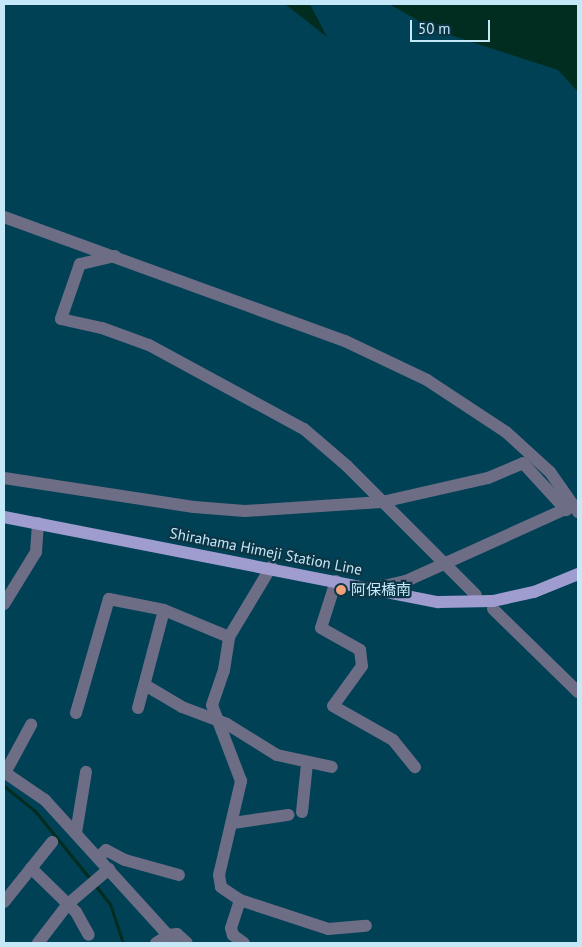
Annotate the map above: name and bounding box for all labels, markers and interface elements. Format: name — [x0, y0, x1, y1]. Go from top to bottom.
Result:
scale bar — [412, 10, 492, 42]
text: 50 m — [418, 19, 451, 38]
street label: Shirahama Himeji Station Line — [168, 524, 364, 578]
place label: 阿保橋南 — [351, 581, 411, 599]
marker: 阿保橋南 — [335, 584, 347, 596]

